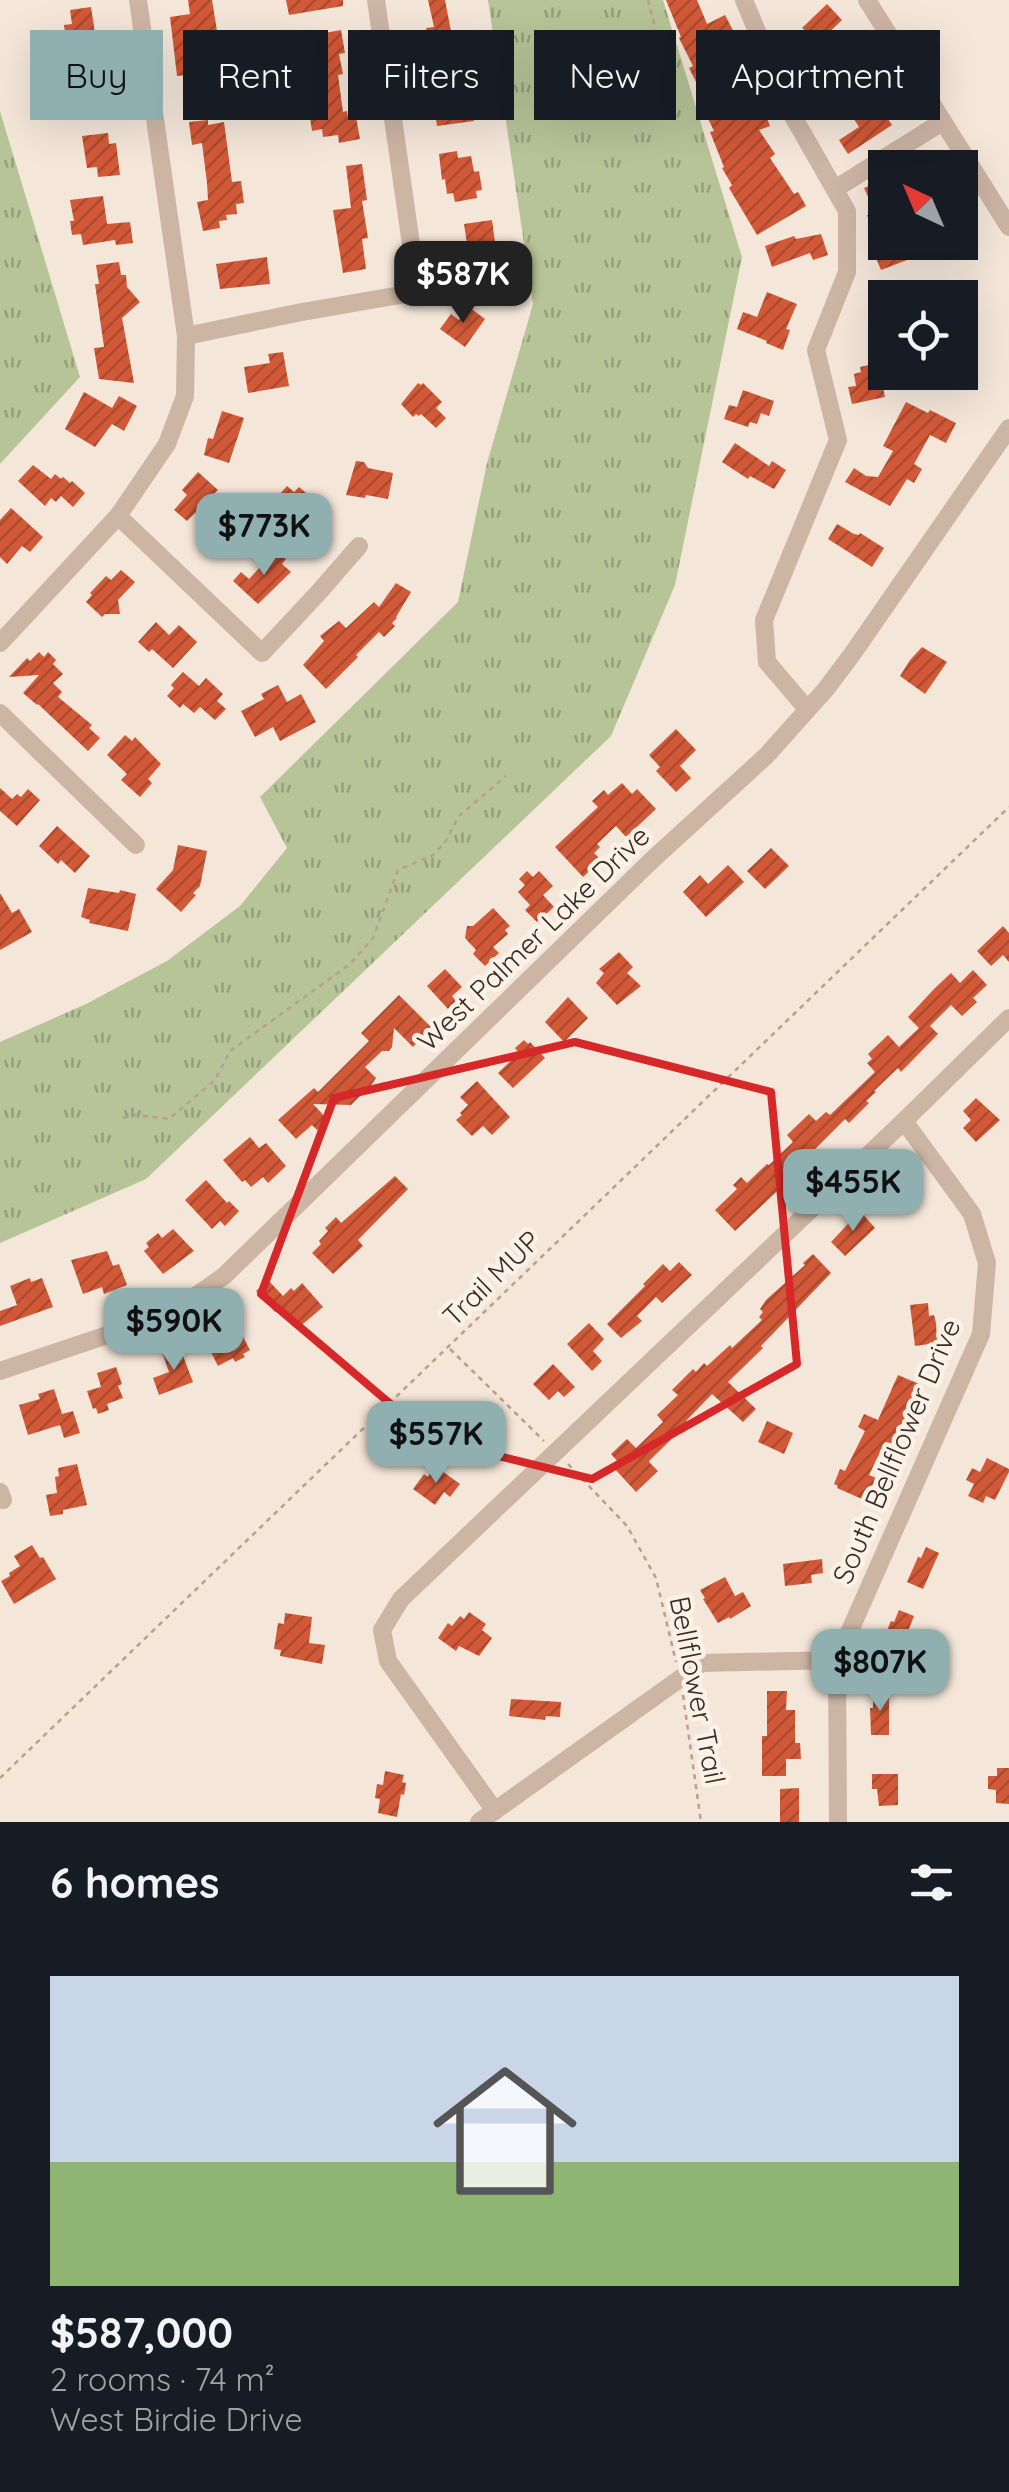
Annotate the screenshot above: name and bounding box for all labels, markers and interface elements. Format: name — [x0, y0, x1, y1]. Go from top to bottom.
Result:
chip: Buy — [30, 30, 163, 120]
chip: Rent — [183, 30, 328, 120]
chip: Filters — [348, 30, 514, 120]
chip: New — [534, 30, 676, 120]
chip: Apartment — [696, 30, 940, 120]
north arrow — [868, 150, 978, 260]
map controls — [868, 150, 978, 390]
pin: $587K — [393, 241, 533, 326]
text: $587K — [416, 253, 510, 293]
button: locate — [868, 280, 978, 390]
pin: $773K — [194, 493, 334, 578]
text: $773K — [218, 505, 310, 545]
street label: West Palmer Lake Drive — [410, 818, 656, 1058]
pin: $455K — [783, 1149, 923, 1234]
text: $455K — [805, 1161, 901, 1201]
street label: Trail MUP — [435, 1223, 547, 1333]
pin: $590K — [104, 1288, 244, 1373]
text: $590K — [126, 1300, 222, 1340]
street label: South Bellflower Drive — [824, 1313, 968, 1589]
pin: $557K — [366, 1401, 506, 1486]
text: $557K — [389, 1413, 483, 1453]
street label: Bellflower Trail — [663, 1593, 733, 1787]
pin: $807K — [810, 1629, 950, 1714]
text: $807K — [833, 1641, 927, 1681]
icon: filters — [904, 1855, 959, 1910]
text: 6 homes — [50, 1856, 220, 1909]
icon: home — [415, 2041, 595, 2221]
text: $587,000 — [50, 2306, 233, 2359]
text: 2 rooms · 74 m² — [50, 2359, 275, 2399]
text: West Birdie Drive — [50, 2399, 302, 2439]

